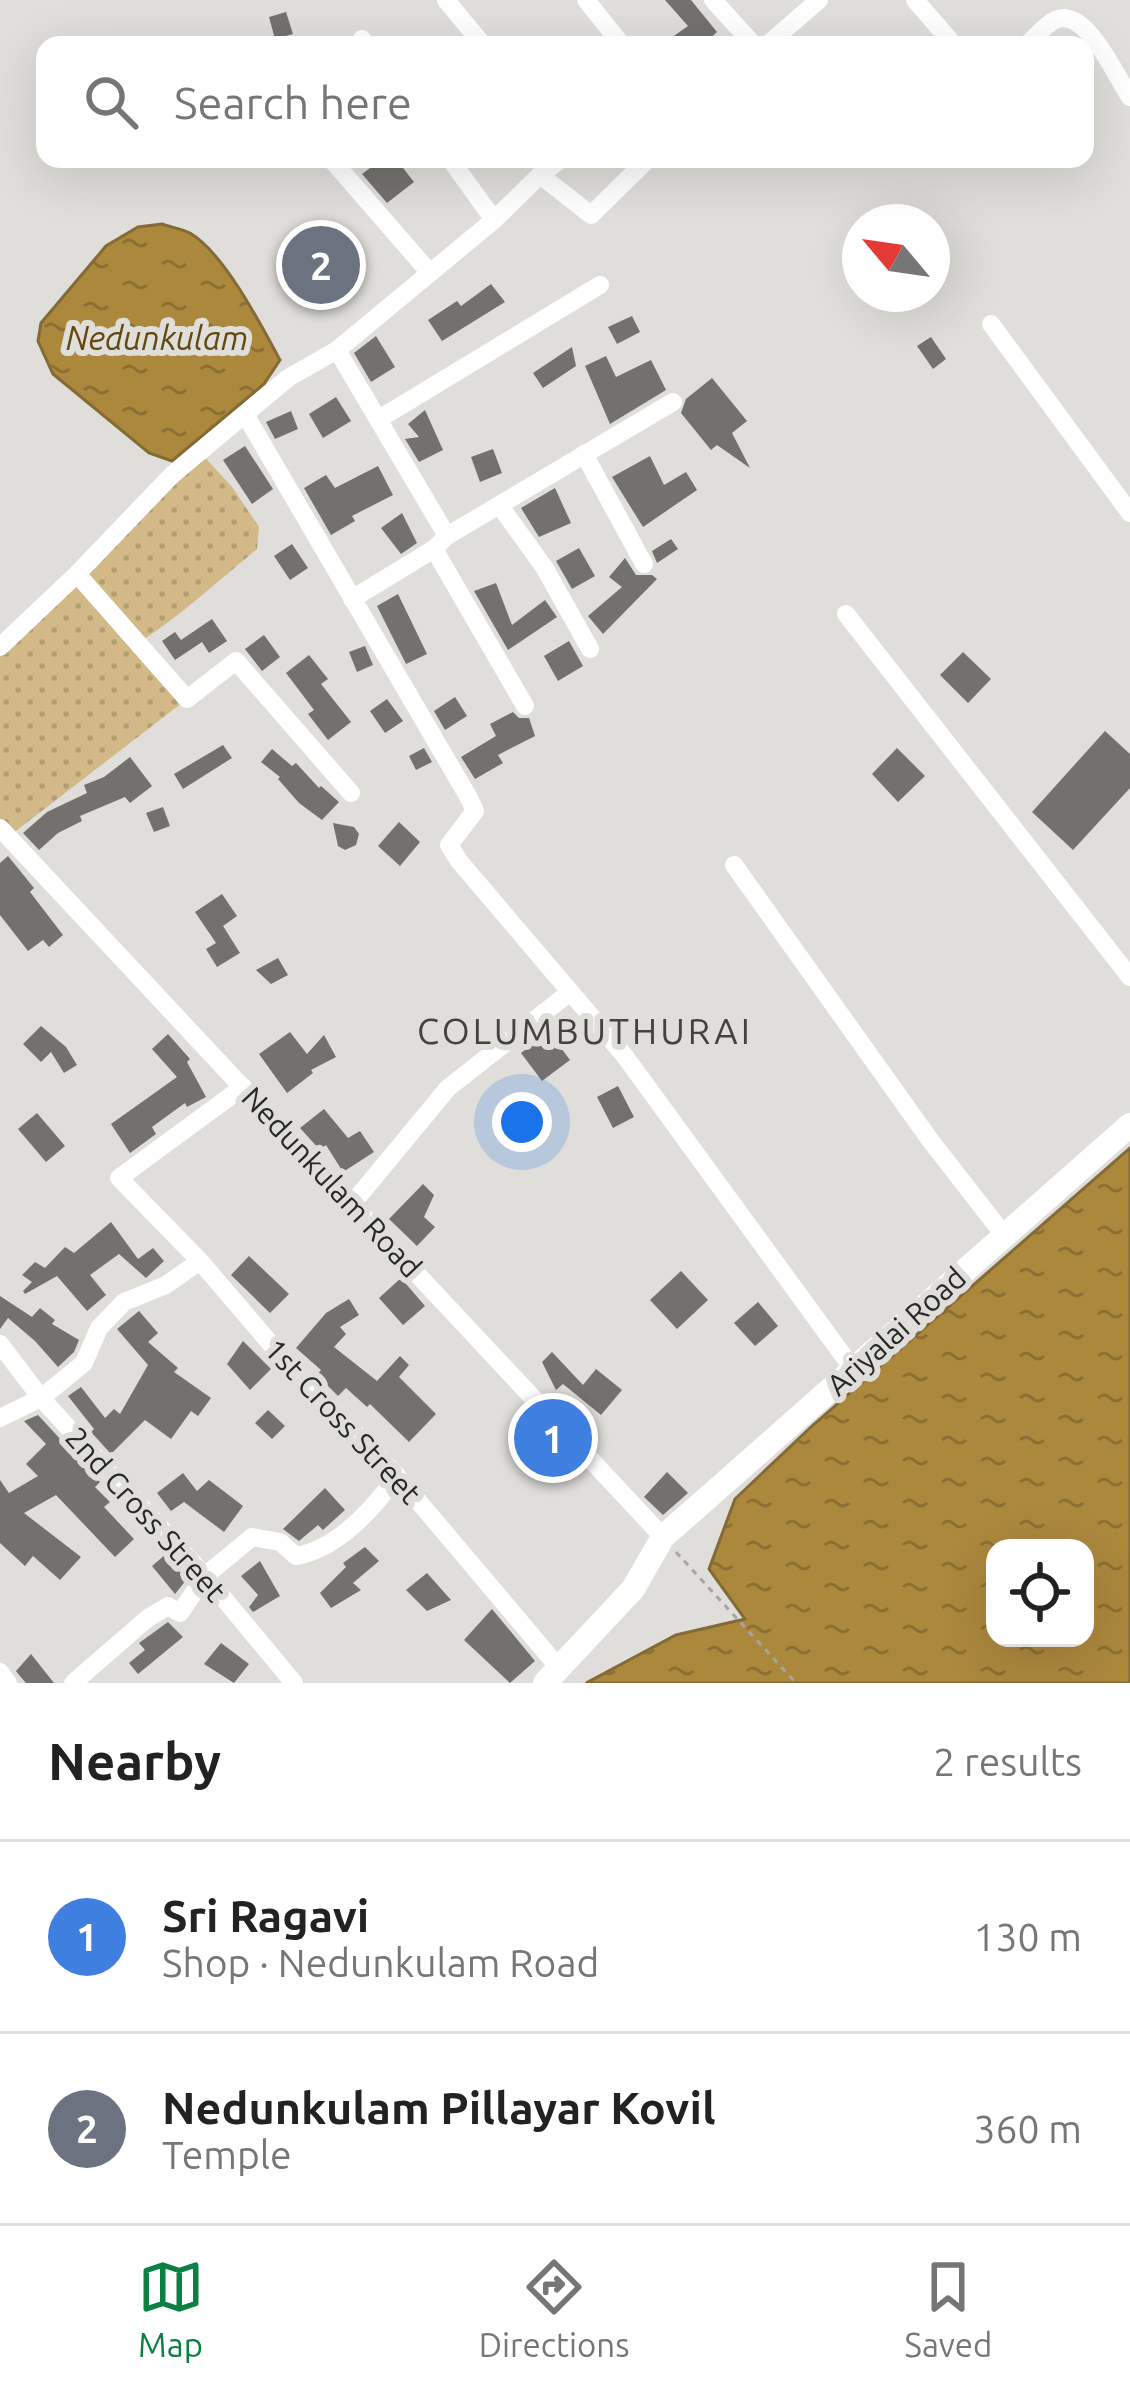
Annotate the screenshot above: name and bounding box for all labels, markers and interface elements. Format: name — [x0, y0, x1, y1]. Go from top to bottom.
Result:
search box — [36, 36, 1094, 168]
icon: search — [78, 69, 144, 135]
text: Search here — [174, 77, 412, 128]
north arrow — [842, 204, 950, 312]
pin: 2 — [282, 220, 360, 310]
water label: Nedunkulam — [66, 319, 248, 356]
district label: COLUMBUTHURAI — [417, 1010, 753, 1051]
street label: Nedunkulam Road — [235, 1080, 429, 1284]
your location — [492, 1092, 552, 1152]
street label: Ariyalai Road — [820, 1260, 972, 1402]
street label: 1st Cross Street — [258, 1332, 428, 1510]
pin: 1 — [514, 1393, 592, 1483]
street label: 2nd Cross Street — [59, 1420, 233, 1608]
map controls — [986, 1539, 1094, 1647]
button: locate — [986, 1539, 1094, 1647]
text: Nearby — [48, 1732, 221, 1790]
text: 2 results — [933, 1740, 1082, 1783]
text: Sri Ragavi — [162, 1890, 369, 1941]
text: 1 — [76, 1915, 98, 1958]
text: 130 m — [973, 1915, 1082, 1958]
text: Shop · Nedunkulam Road — [162, 1941, 599, 1984]
text: Nedunkulam Pillayar Kovil — [162, 2082, 716, 2133]
text: 2 — [76, 2107, 98, 2150]
text: 360 m — [973, 2107, 1082, 2150]
text: Temple — [162, 2133, 292, 2176]
tab: Map — [138, 2254, 204, 2363]
tab: Directions — [479, 2254, 629, 2363]
tab: Saved — [905, 2254, 992, 2363]

